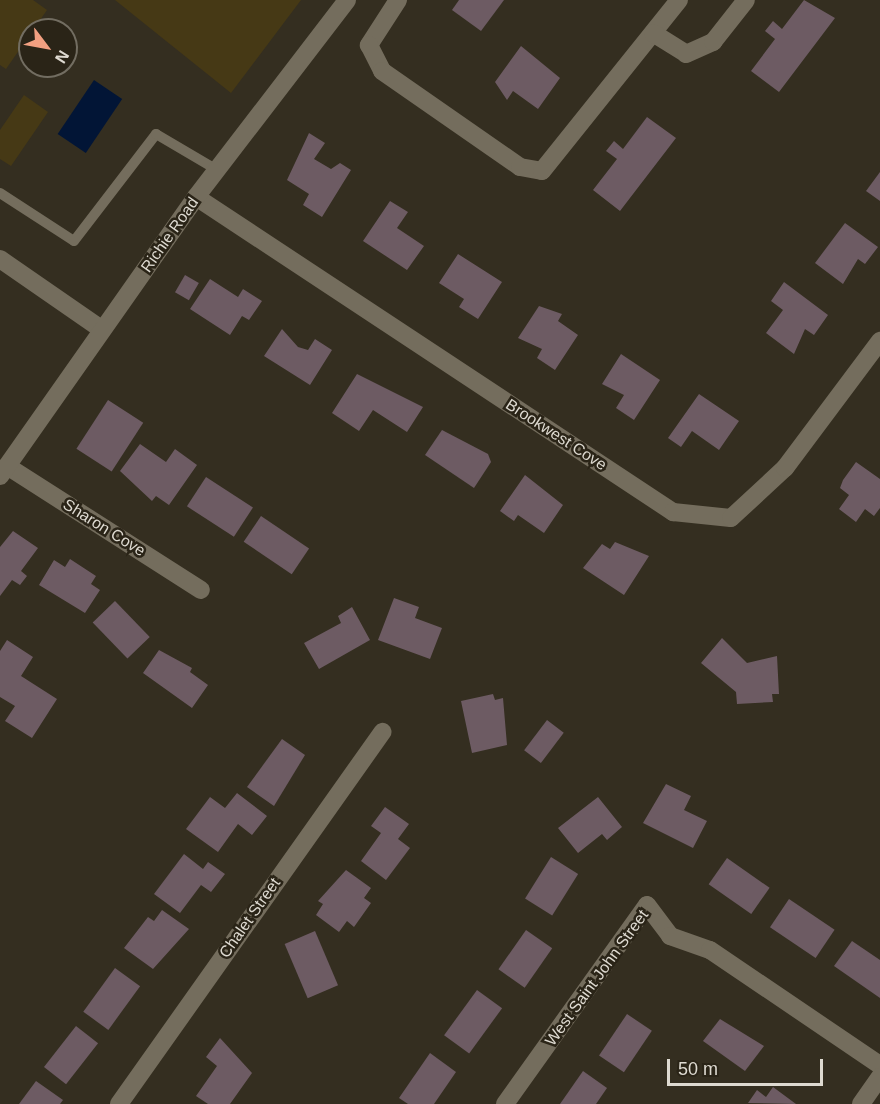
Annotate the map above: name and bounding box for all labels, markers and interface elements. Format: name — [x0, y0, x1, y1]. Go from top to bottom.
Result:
north arrow — [18, 18, 78, 78]
text: N — [52, 47, 72, 66]
street label: Richie Road — [137, 194, 203, 276]
street label: Brookwest Cove — [502, 395, 610, 475]
street label: Sharon Cove — [59, 495, 149, 561]
street label: Chalet Street — [215, 874, 285, 962]
street label: West Saint John Street — [541, 906, 653, 1050]
scale bar — [670, 1047, 826, 1085]
text: 50 m — [678, 1059, 718, 1079]

